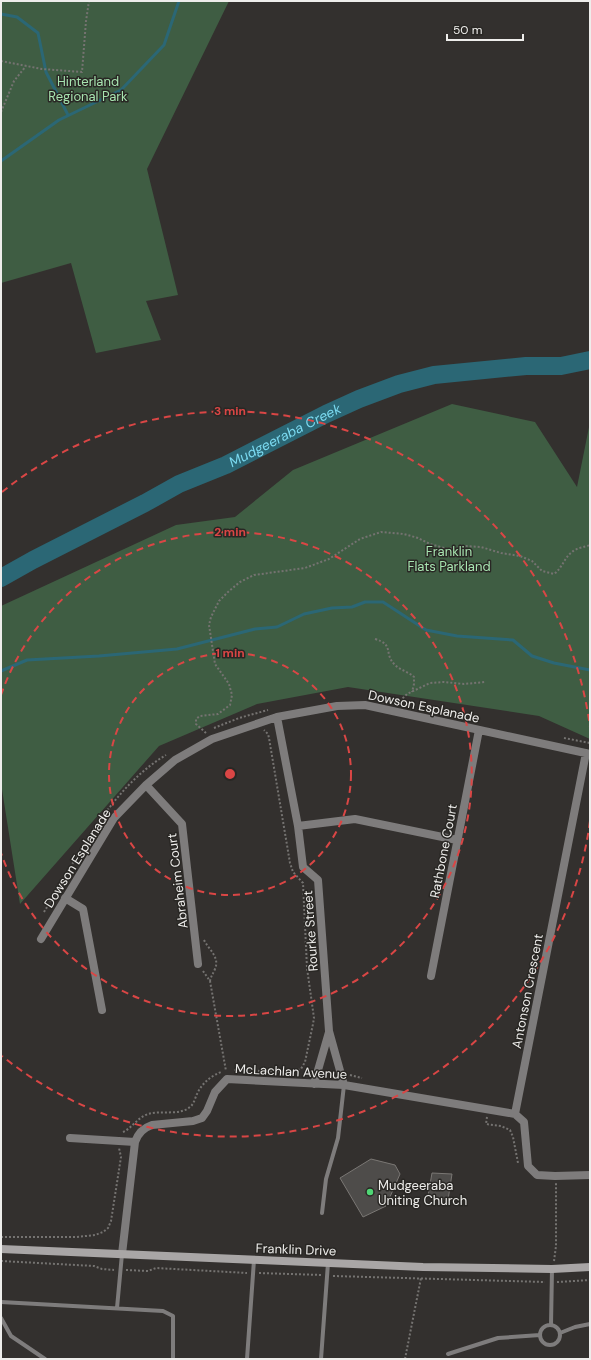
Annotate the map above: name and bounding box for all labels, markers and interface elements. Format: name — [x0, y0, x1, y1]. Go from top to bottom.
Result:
scale bar — [447, 16, 523, 42]
text: 50 m — [453, 22, 482, 38]
park label: Hinterland Regional Park — [48, 73, 128, 105]
water label: Mudgeeraba Creek — [226, 399, 345, 471]
text: 3 min — [214, 403, 246, 419]
text: 2 min — [214, 524, 246, 540]
park label: Franklin Flats Parkland — [407, 543, 491, 575]
text: 1 min — [215, 645, 245, 661]
street label: Dowson Esplanade — [367, 686, 481, 727]
centre of rings — [223, 767, 237, 781]
street label: Rathbone Court — [426, 803, 461, 900]
street label: Dowson Esplanade — [40, 806, 115, 911]
street label: Abraheim Court — [163, 832, 192, 930]
street label: Rourke Street — [299, 890, 322, 972]
street label: Antonson Crescent — [508, 932, 547, 1050]
street label: McLachlan Avenue — [234, 1060, 347, 1083]
place label: Mudgeeraba Uniting Church — [378, 1177, 467, 1209]
marker: Mudgeeraba Uniting Church — [365, 1187, 375, 1197]
street label: Franklin Drive — [255, 1240, 337, 1259]

